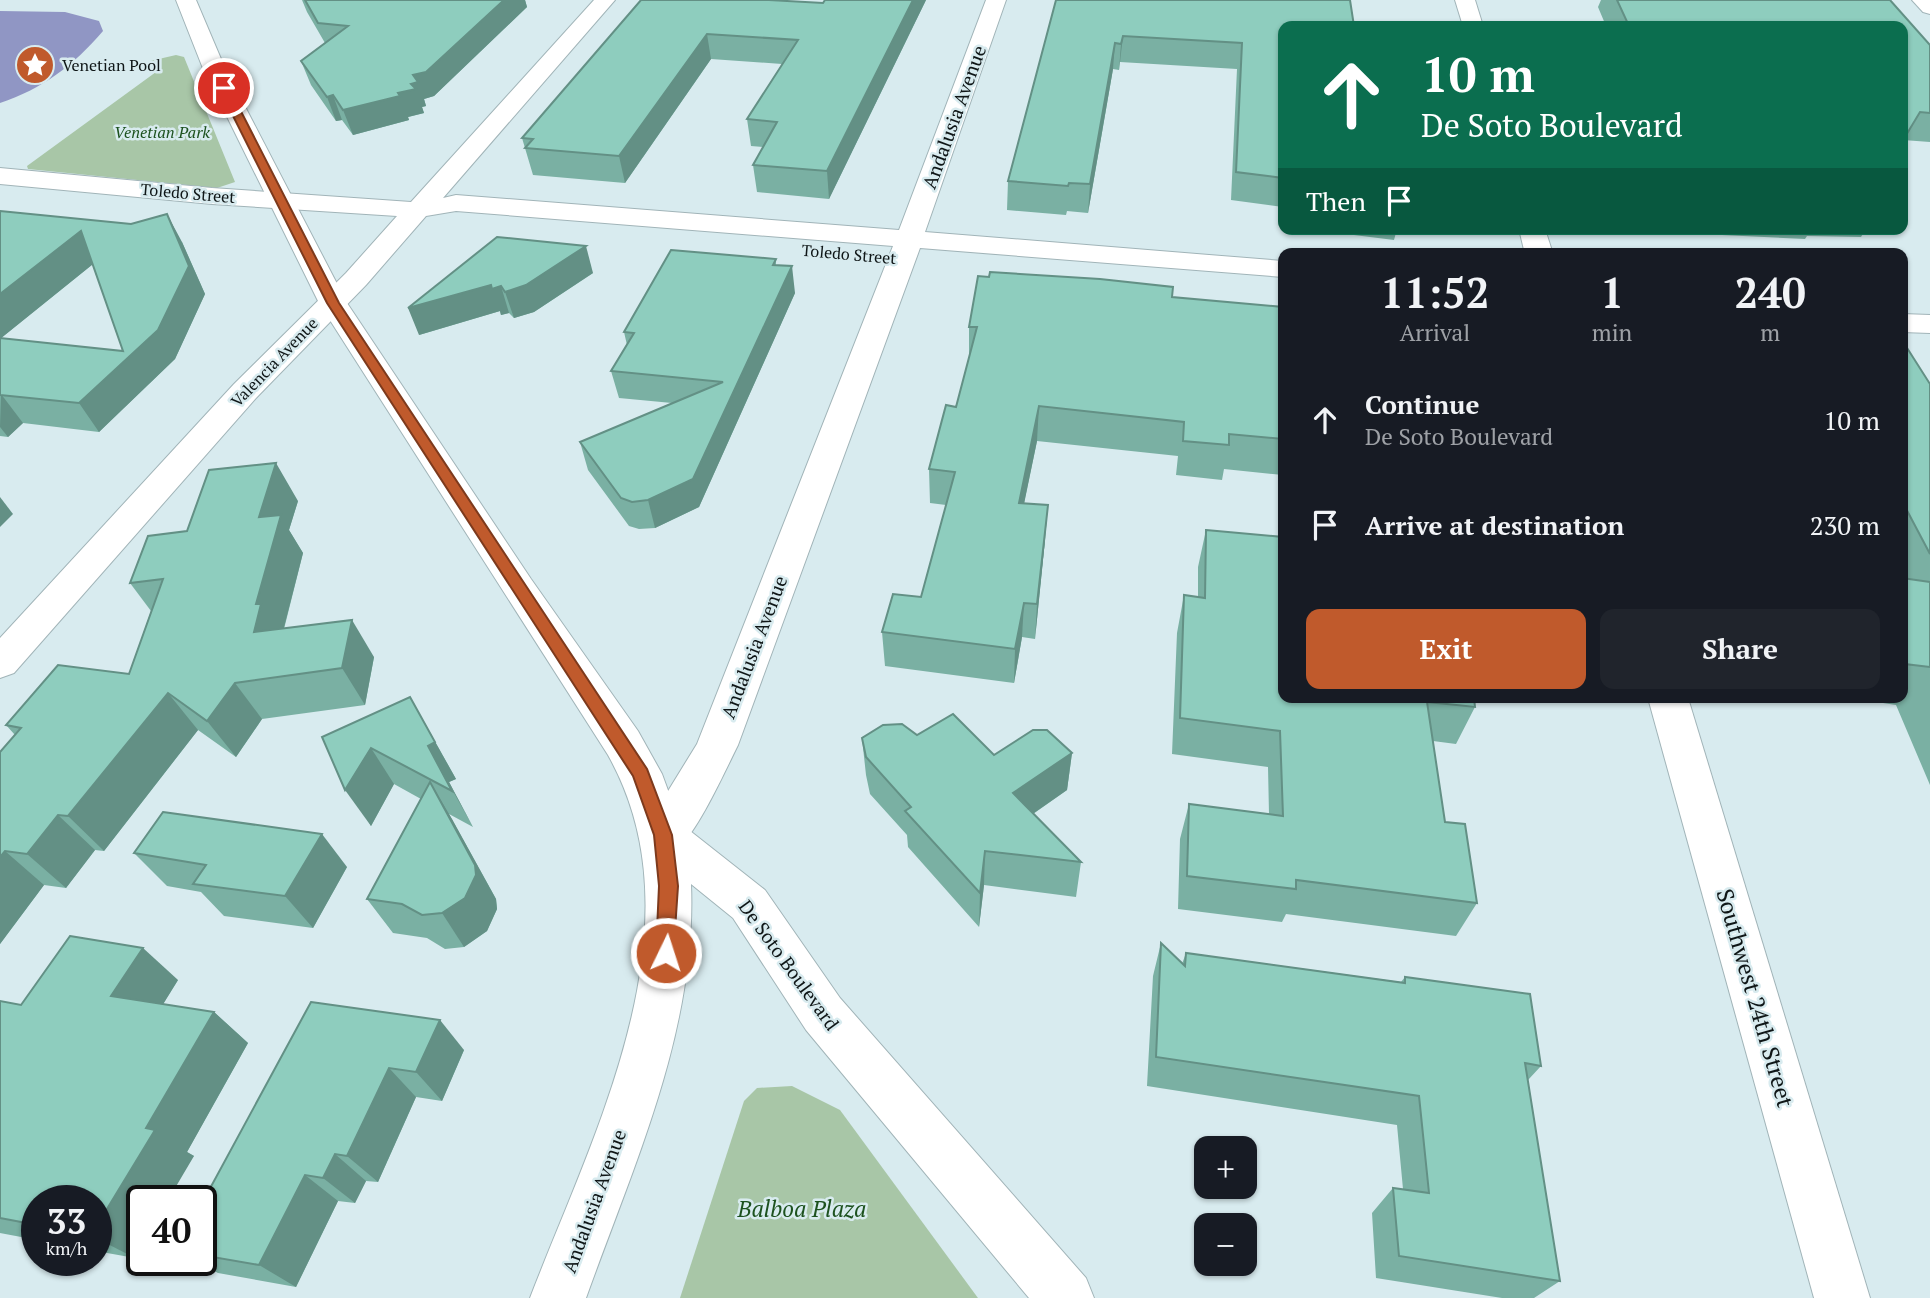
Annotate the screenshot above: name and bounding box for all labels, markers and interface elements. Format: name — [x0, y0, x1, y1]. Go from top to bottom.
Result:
text: 10 m — [1421, 41, 1535, 106]
street label: Andalusia Avenue — [916, 42, 991, 192]
place icon: Venetian Pool — [14, 44, 56, 86]
icon: ahead — [1306, 49, 1397, 140]
place label: Venetian Pool — [62, 54, 161, 76]
pin — [194, 58, 254, 118]
icon: arrive — [205, 69, 243, 107]
text: De Soto Boulevard — [1421, 104, 1683, 146]
park label: Venetian Park — [114, 121, 210, 143]
street label: Toledo Street — [140, 178, 236, 208]
icon: arrive — [1380, 182, 1418, 220]
text: Then — [1306, 184, 1366, 218]
street label: Toledo Street — [801, 239, 897, 269]
text: 11:52 — [1380, 264, 1490, 320]
text: 1 — [1600, 264, 1624, 320]
text: 240 — [1735, 264, 1806, 320]
street label: Valencia Avenue — [226, 312, 322, 412]
text: Arrival — [1400, 317, 1470, 348]
text: min — [1592, 317, 1632, 348]
text: m — [1760, 317, 1780, 348]
text: Continue — [1365, 387, 1479, 421]
icon: ahead — [1306, 401, 1344, 439]
text: 10 m — [1824, 403, 1880, 437]
text: De Soto Boulevard — [1365, 421, 1553, 452]
icon: arrive — [1306, 506, 1344, 544]
text: Arrive at destination — [1365, 508, 1624, 542]
text: 230 m — [1810, 508, 1880, 542]
street label: Andalusia Avenue — [715, 572, 792, 722]
button: Exit — [1306, 609, 1586, 689]
button: Share — [1600, 609, 1880, 689]
street label: Southwest 24th Street — [1709, 885, 1802, 1111]
street label: De Soto Boulevard — [734, 895, 845, 1035]
position arrow — [629, 916, 703, 990]
street label: Andalusia Avenue — [556, 1126, 631, 1276]
map controls — [1194, 1136, 1257, 1276]
button: + — [1194, 1136, 1257, 1199]
speed limit sign: 40 — [126, 1185, 217, 1276]
park label: Balboa Plaza — [737, 1193, 866, 1224]
text: 33 — [47, 1198, 86, 1244]
button: − — [1194, 1213, 1257, 1276]
text: km/h — [46, 1236, 87, 1260]

